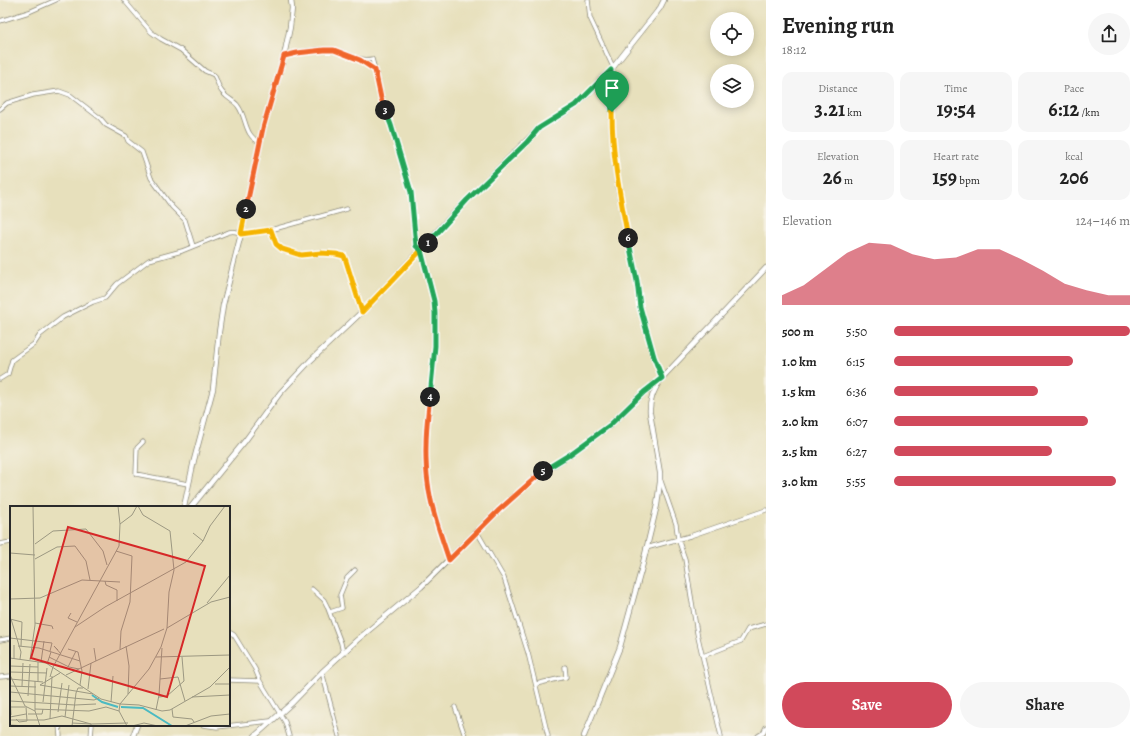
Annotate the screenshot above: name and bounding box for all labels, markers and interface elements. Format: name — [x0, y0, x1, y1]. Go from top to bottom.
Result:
text: Evening run — [782, 11, 894, 41]
map controls — [710, 12, 754, 108]
button: locate — [710, 12, 754, 56]
button: share — [1088, 13, 1130, 55]
text: 18:12 — [782, 41, 806, 58]
button: layers — [710, 64, 754, 108]
pin — [595, 71, 629, 112]
icon: arrive — [601, 77, 623, 99]
text: Distance — [818, 81, 858, 96]
text: Time — [945, 81, 967, 96]
text: Pace — [1064, 81, 1084, 96]
text: 3.21 — [814, 96, 845, 123]
text: 19:54 — [936, 96, 976, 123]
text: 6:12 — [1048, 96, 1079, 123]
pin: 3 — [375, 100, 395, 120]
text: 3 — [383, 102, 387, 117]
text: km — [845, 105, 862, 120]
text: /km — [1079, 105, 1100, 120]
text: Elevation — [817, 149, 859, 164]
text: Heart rate — [933, 149, 979, 164]
text: kcal — [1065, 149, 1083, 164]
text: 26 — [823, 164, 842, 191]
text: 159 — [932, 164, 957, 191]
text: 206 — [1059, 164, 1089, 191]
text: m — [842, 173, 853, 188]
text: bpm — [957, 173, 980, 188]
pin: 2 — [236, 199, 256, 219]
text: 2 — [243, 201, 249, 216]
text: Elevation — [782, 212, 832, 229]
text: 124–146 m — [1076, 212, 1130, 229]
pin: 6 — [618, 228, 638, 248]
text: 6 — [625, 230, 631, 245]
pin: 1 — [418, 233, 438, 253]
text: 1 — [426, 235, 430, 250]
text: 500 m — [782, 323, 814, 340]
text: 5:50 — [846, 323, 867, 340]
text: 1.0 km — [782, 353, 817, 370]
text: 6:15 — [846, 353, 865, 370]
text: 1.5 km — [782, 383, 816, 400]
text: 6:36 — [846, 383, 867, 400]
pin: 4 — [420, 387, 440, 407]
text: 4 — [427, 389, 433, 404]
text: 2.0 km — [782, 413, 818, 430]
text: 6:07 — [846, 413, 868, 430]
text: 2.5 km — [782, 443, 817, 460]
text: 6:27 — [846, 443, 867, 460]
pin: 5 — [533, 461, 553, 481]
text: 5 — [541, 463, 545, 478]
text: 3.0 km — [782, 473, 818, 490]
text: 5:55 — [846, 473, 866, 490]
inset map — [10, 506, 230, 726]
button: Save — [782, 682, 952, 728]
button: Share — [960, 682, 1130, 728]

